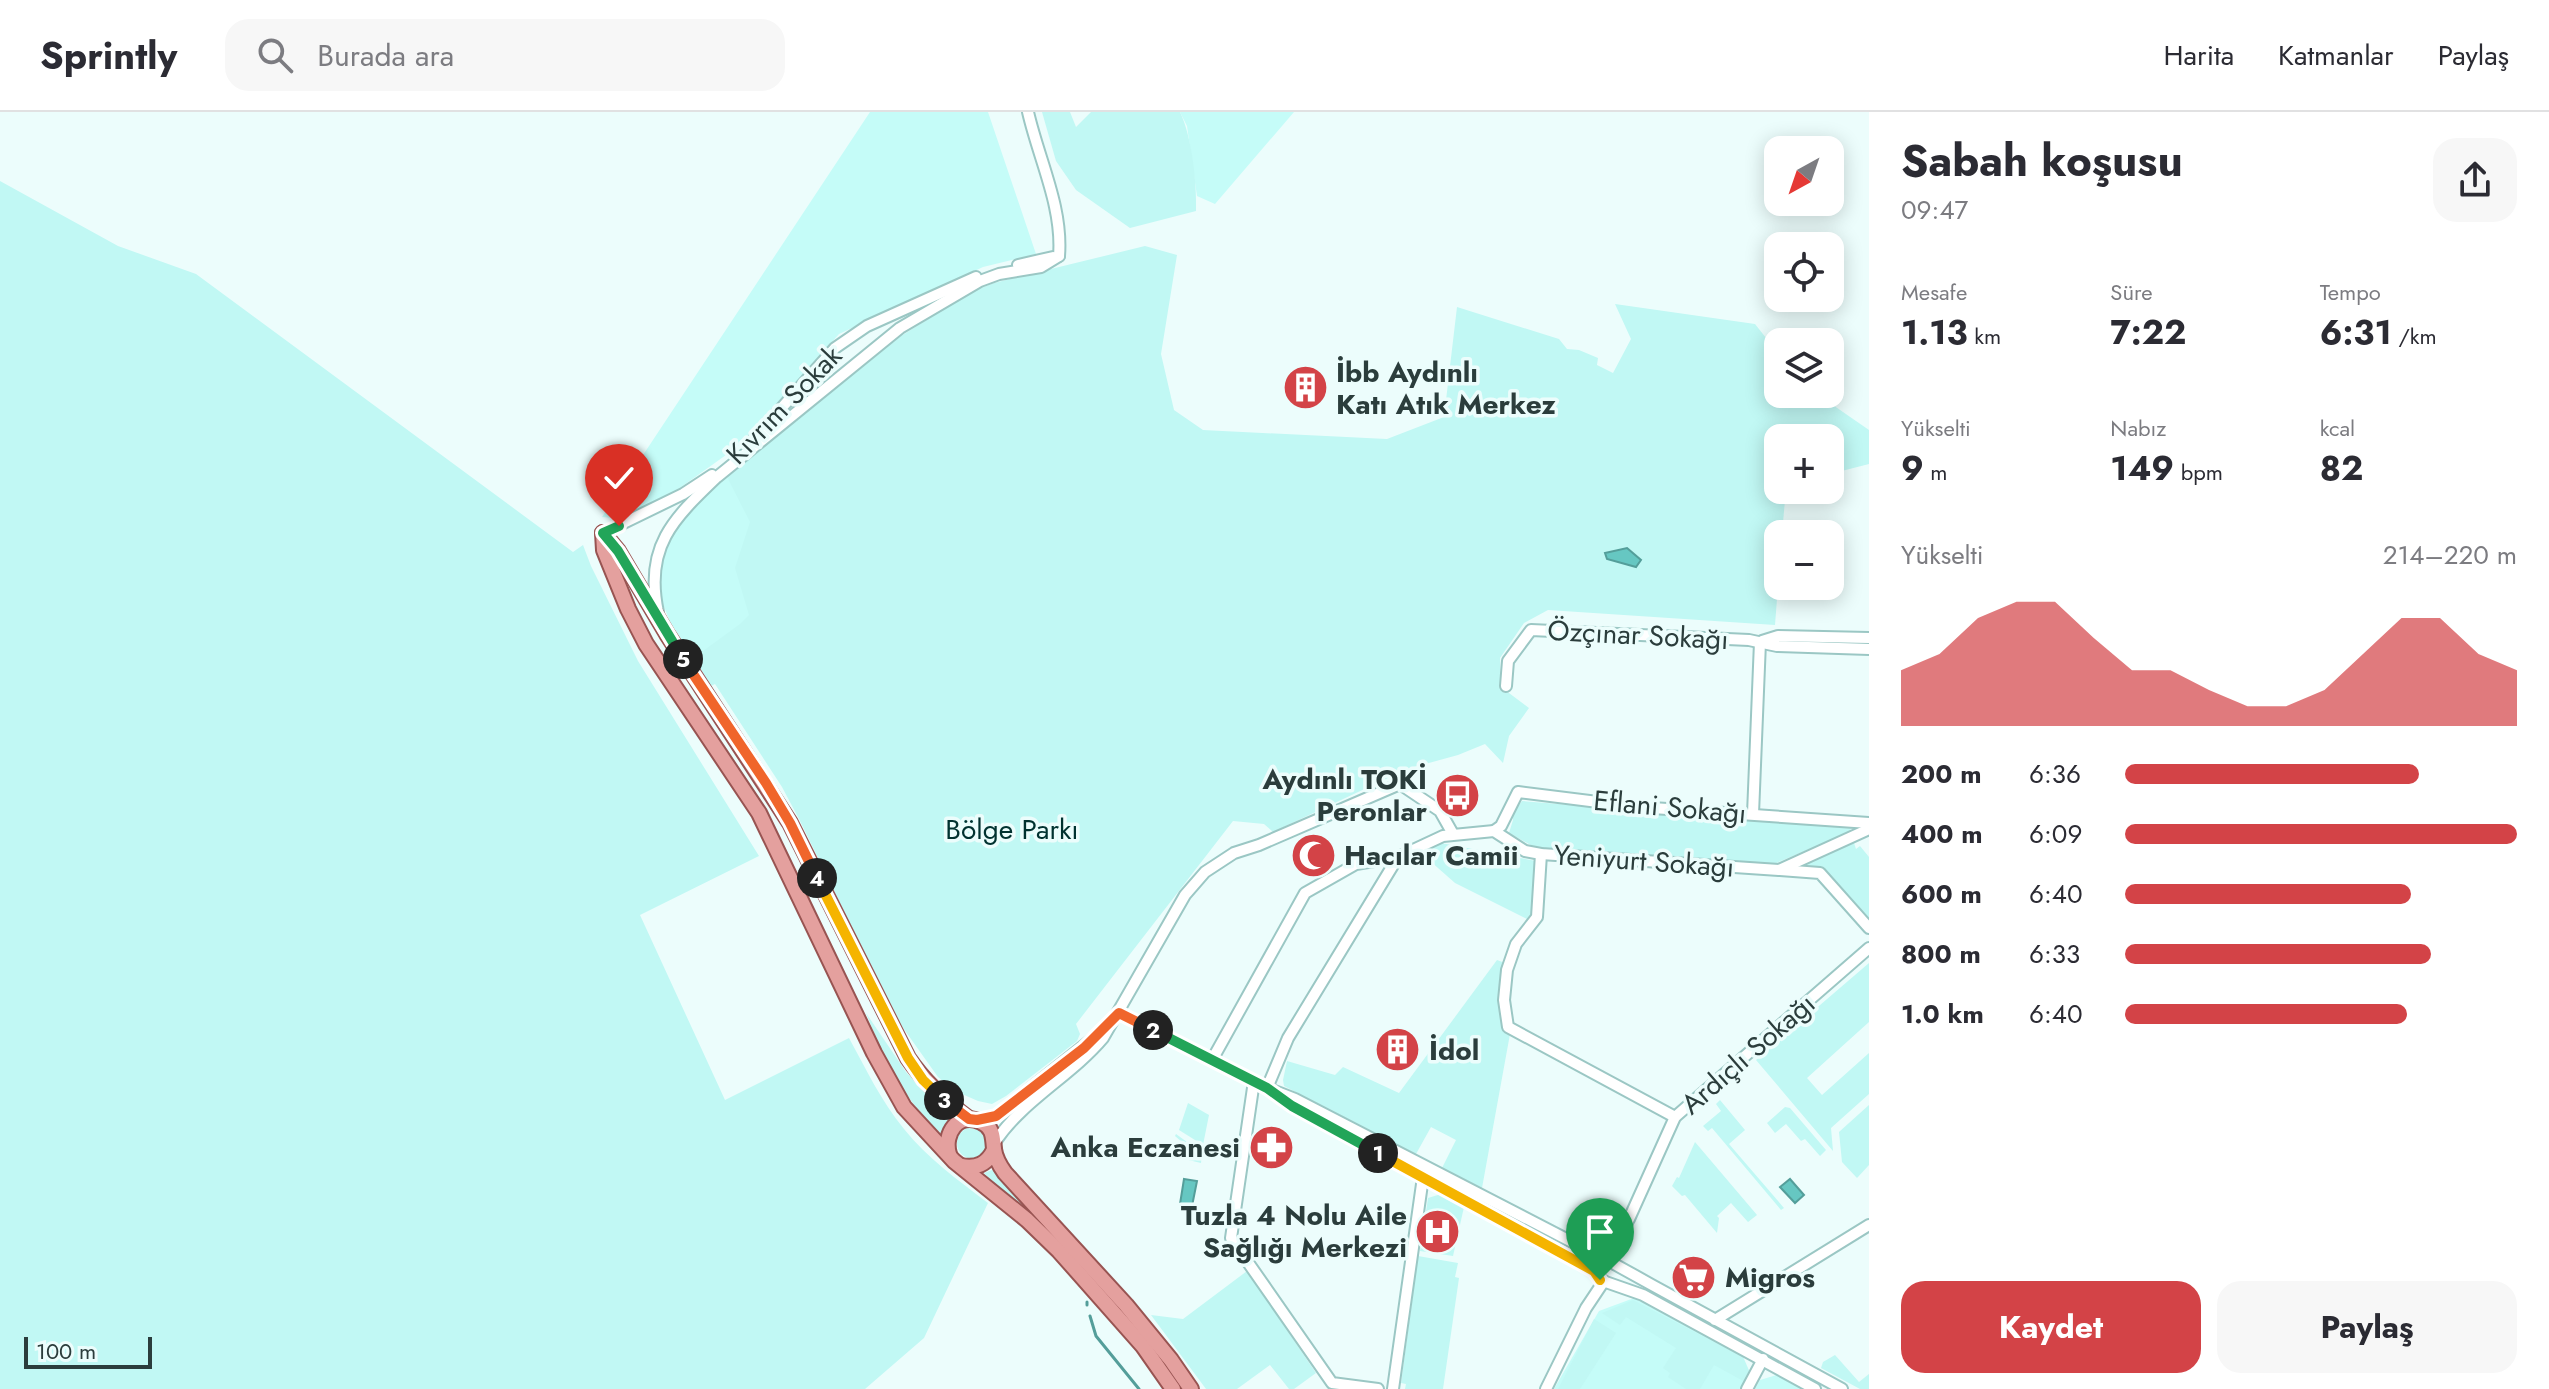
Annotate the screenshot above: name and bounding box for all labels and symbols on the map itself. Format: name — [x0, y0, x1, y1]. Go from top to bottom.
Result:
north arrow — [1764, 136, 1844, 216]
street label: Kıvrım Sokak — [717, 336, 852, 474]
place label: İbb Aydınlı Katı Atık Merkez — [1336, 352, 1556, 425]
building icon: İbb Aydınlı Katı Atık Merkez — [1281, 364, 1329, 412]
pin — [585, 444, 653, 526]
street label: Özçınar Sokağı — [1547, 610, 1729, 660]
pin: 5 — [663, 639, 703, 679]
place label: Aydınlı TOKİ Peronlar — [1262, 759, 1427, 832]
bus stop icon: Aydınlı TOKİ Peronlar — [1434, 771, 1482, 819]
street label: Eflani Sokağı — [1592, 780, 1748, 834]
park label: Bölge Parkı — [945, 809, 1079, 850]
mosque icon: Hacılar Camii — [1289, 831, 1337, 879]
street label: Yeniyurt Sokağı — [1552, 834, 1736, 888]
place label: Hacılar Camii — [1344, 835, 1518, 876]
pin: 4 — [797, 858, 837, 898]
street label: Ardıçlı Sokağı — [1672, 984, 1824, 1124]
pin: 2 — [1133, 1010, 1173, 1050]
building icon: İdol — [1374, 1026, 1422, 1074]
place label: İdol — [1429, 1030, 1479, 1071]
pin: 3 — [924, 1080, 964, 1120]
pharmacy icon: Anka Eczanesi — [1247, 1123, 1295, 1171]
place label: Anka Eczanesi — [1050, 1127, 1240, 1168]
pin: 1 — [1358, 1133, 1398, 1173]
place label: Tuzla 4 Nolu Aile Sağlığı Merkezi — [1181, 1195, 1407, 1268]
pin — [1566, 1198, 1634, 1280]
hospital icon: Tuzla 4 Nolu Aile Sağlığı Merkezi — [1414, 1207, 1462, 1255]
supermarket icon: Migros — [1670, 1253, 1718, 1301]
place label: Migros — [1725, 1257, 1815, 1298]
scale bar — [24, 1333, 152, 1369]

